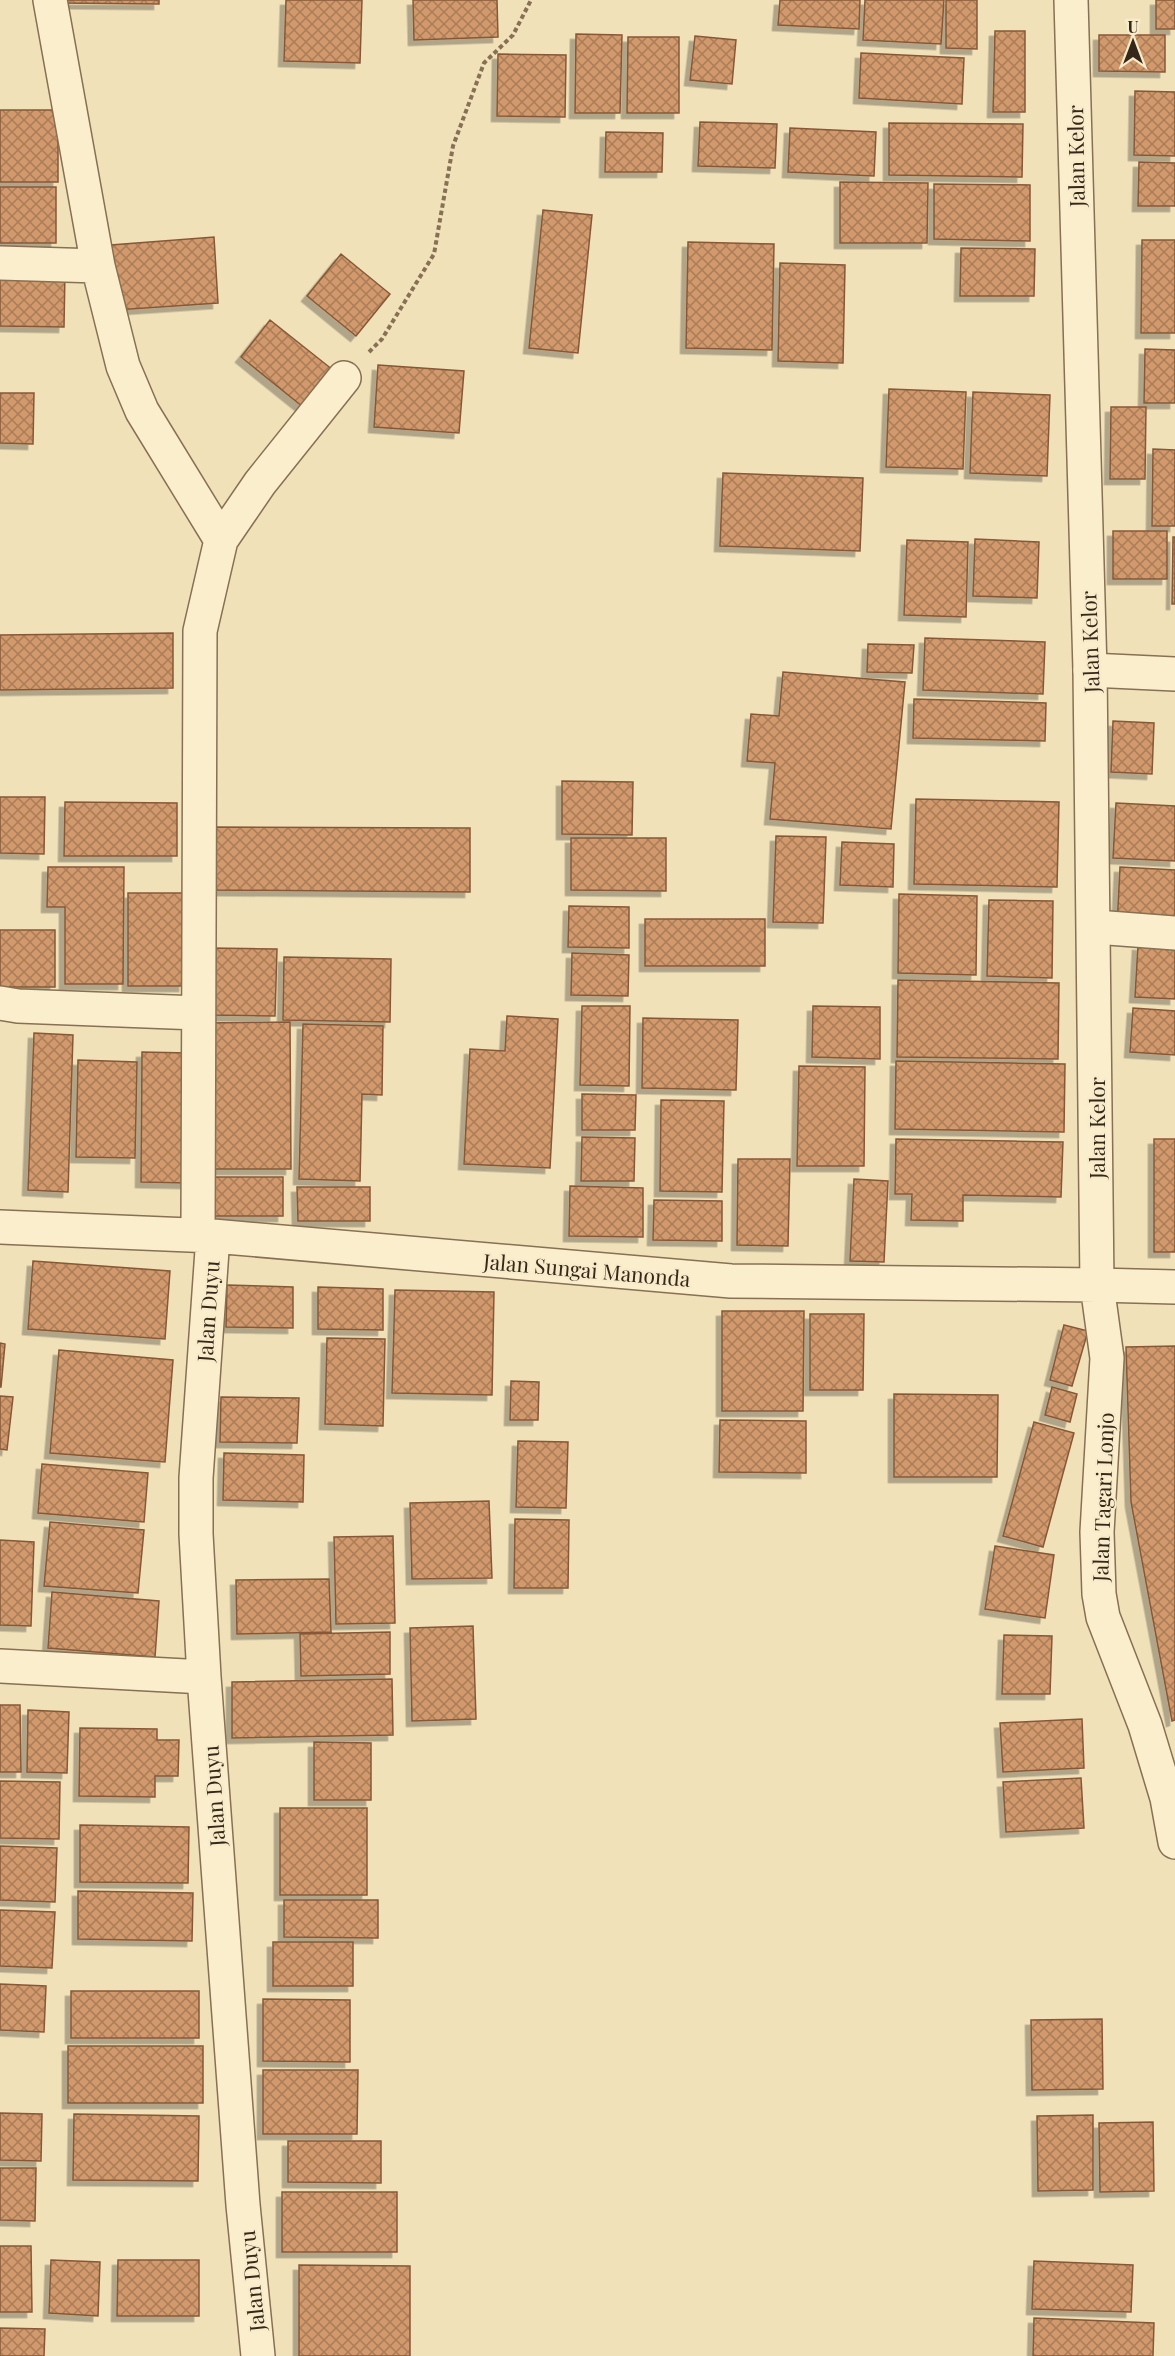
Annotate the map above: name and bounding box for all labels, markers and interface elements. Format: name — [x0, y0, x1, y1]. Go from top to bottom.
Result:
north arrow — [1103, 12, 1163, 72]
text: U — [1127, 16, 1139, 37]
street label: Jalan Kelor — [1060, 104, 1090, 208]
street label: Jalan Kelor — [1073, 590, 1105, 695]
street label: Jalan Kelor — [1082, 1076, 1110, 1180]
street label: Jalan Sungai Manonda — [481, 1246, 692, 1292]
street label: Jalan Duyu — [189, 1260, 224, 1363]
street label: Jalan Tagari Lonjo — [1085, 1412, 1119, 1583]
street label: Jalan Duyu — [196, 1745, 231, 1848]
street label: Jalan Duyu — [232, 2229, 270, 2334]

